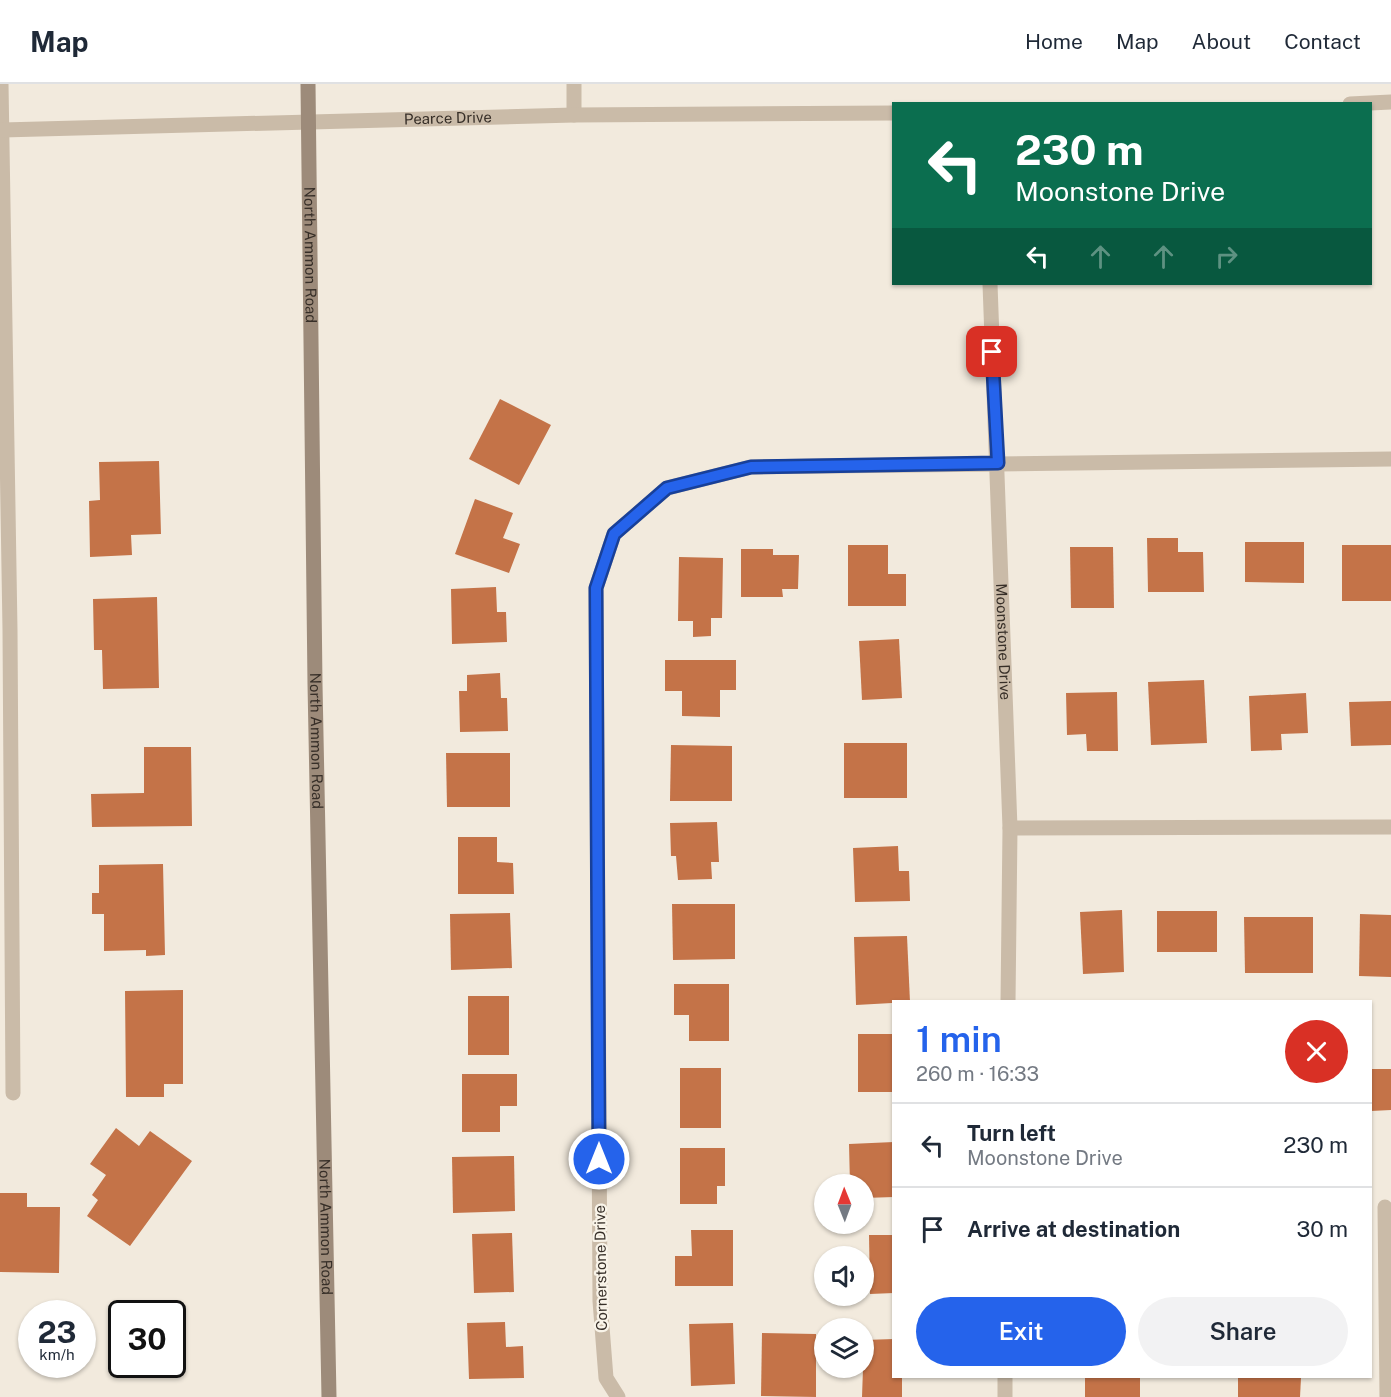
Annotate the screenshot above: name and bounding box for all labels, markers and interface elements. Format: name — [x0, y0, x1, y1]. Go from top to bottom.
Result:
text: Map — [30, 25, 89, 58]
text: Home — [1025, 29, 1083, 54]
text: Map — [1116, 29, 1159, 54]
text: About — [1192, 29, 1251, 54]
text: Contact — [1284, 29, 1361, 54]
street label: Pearce Drive — [404, 108, 492, 127]
text: 230 m — [1015, 125, 1144, 174]
icon: left — [916, 126, 994, 204]
text: Moonstone Drive — [1015, 175, 1225, 207]
street label: North Ammon Road — [301, 187, 320, 323]
icon: left — [1021, 240, 1054, 273]
icon: ahead — [1084, 240, 1117, 273]
icon: ahead — [1147, 240, 1180, 273]
icon: right — [1210, 240, 1243, 273]
pin — [966, 326, 1017, 377]
icon: arrive — [975, 335, 1008, 368]
street label: Moonstone Drive — [993, 583, 1014, 700]
street label: North Ammon Road — [307, 673, 326, 809]
text: 1 min — [916, 1018, 1002, 1060]
button: close — [1285, 1020, 1348, 1083]
text: 260 m · 16:33 — [916, 1062, 1039, 1086]
text: Turn left — [967, 1120, 1056, 1146]
position arrow — [567, 1127, 631, 1191]
icon: left — [916, 1129, 949, 1162]
text: 230 m — [1283, 1132, 1348, 1158]
text: Moonstone Drive — [967, 1146, 1123, 1170]
street label: North Ammon Road — [316, 1158, 336, 1295]
north arrow — [814, 1174, 874, 1234]
map controls — [814, 1174, 874, 1378]
street label: Cornerstone Drive — [591, 1205, 610, 1331]
icon: arrive — [916, 1213, 949, 1246]
text: Arrive at destination — [967, 1216, 1180, 1242]
text: 30 m — [1296, 1216, 1348, 1242]
button: sound — [814, 1246, 874, 1306]
button: Exit — [916, 1297, 1126, 1366]
button: Share — [1138, 1297, 1348, 1366]
speed limit sign: 30 — [108, 1300, 186, 1378]
text: 23 — [37, 1314, 77, 1350]
button: layers — [814, 1318, 874, 1378]
text: km/h — [39, 1346, 75, 1363]

